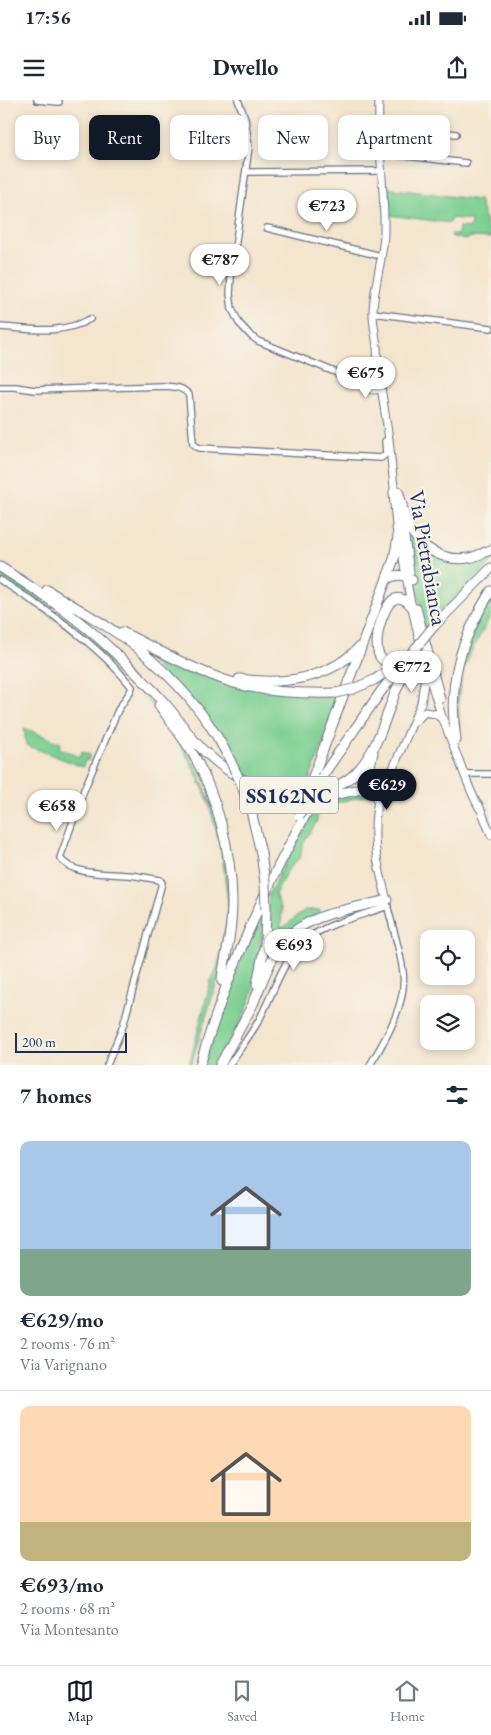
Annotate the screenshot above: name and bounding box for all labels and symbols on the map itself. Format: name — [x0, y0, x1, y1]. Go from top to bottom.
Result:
pin: €723 — [297, 190, 357, 232]
pin: €787 — [190, 244, 250, 286]
pin: €675 — [336, 356, 396, 399]
street label: Via Pietrabianca — [402, 488, 454, 628]
pin: €772 — [382, 650, 442, 693]
pin: €629 — [357, 768, 417, 811]
road number: SS162NC — [240, 776, 338, 814]
pin: €658 — [27, 790, 87, 832]
pin: €693 — [264, 928, 324, 971]
scale bar — [15, 1030, 128, 1053]

